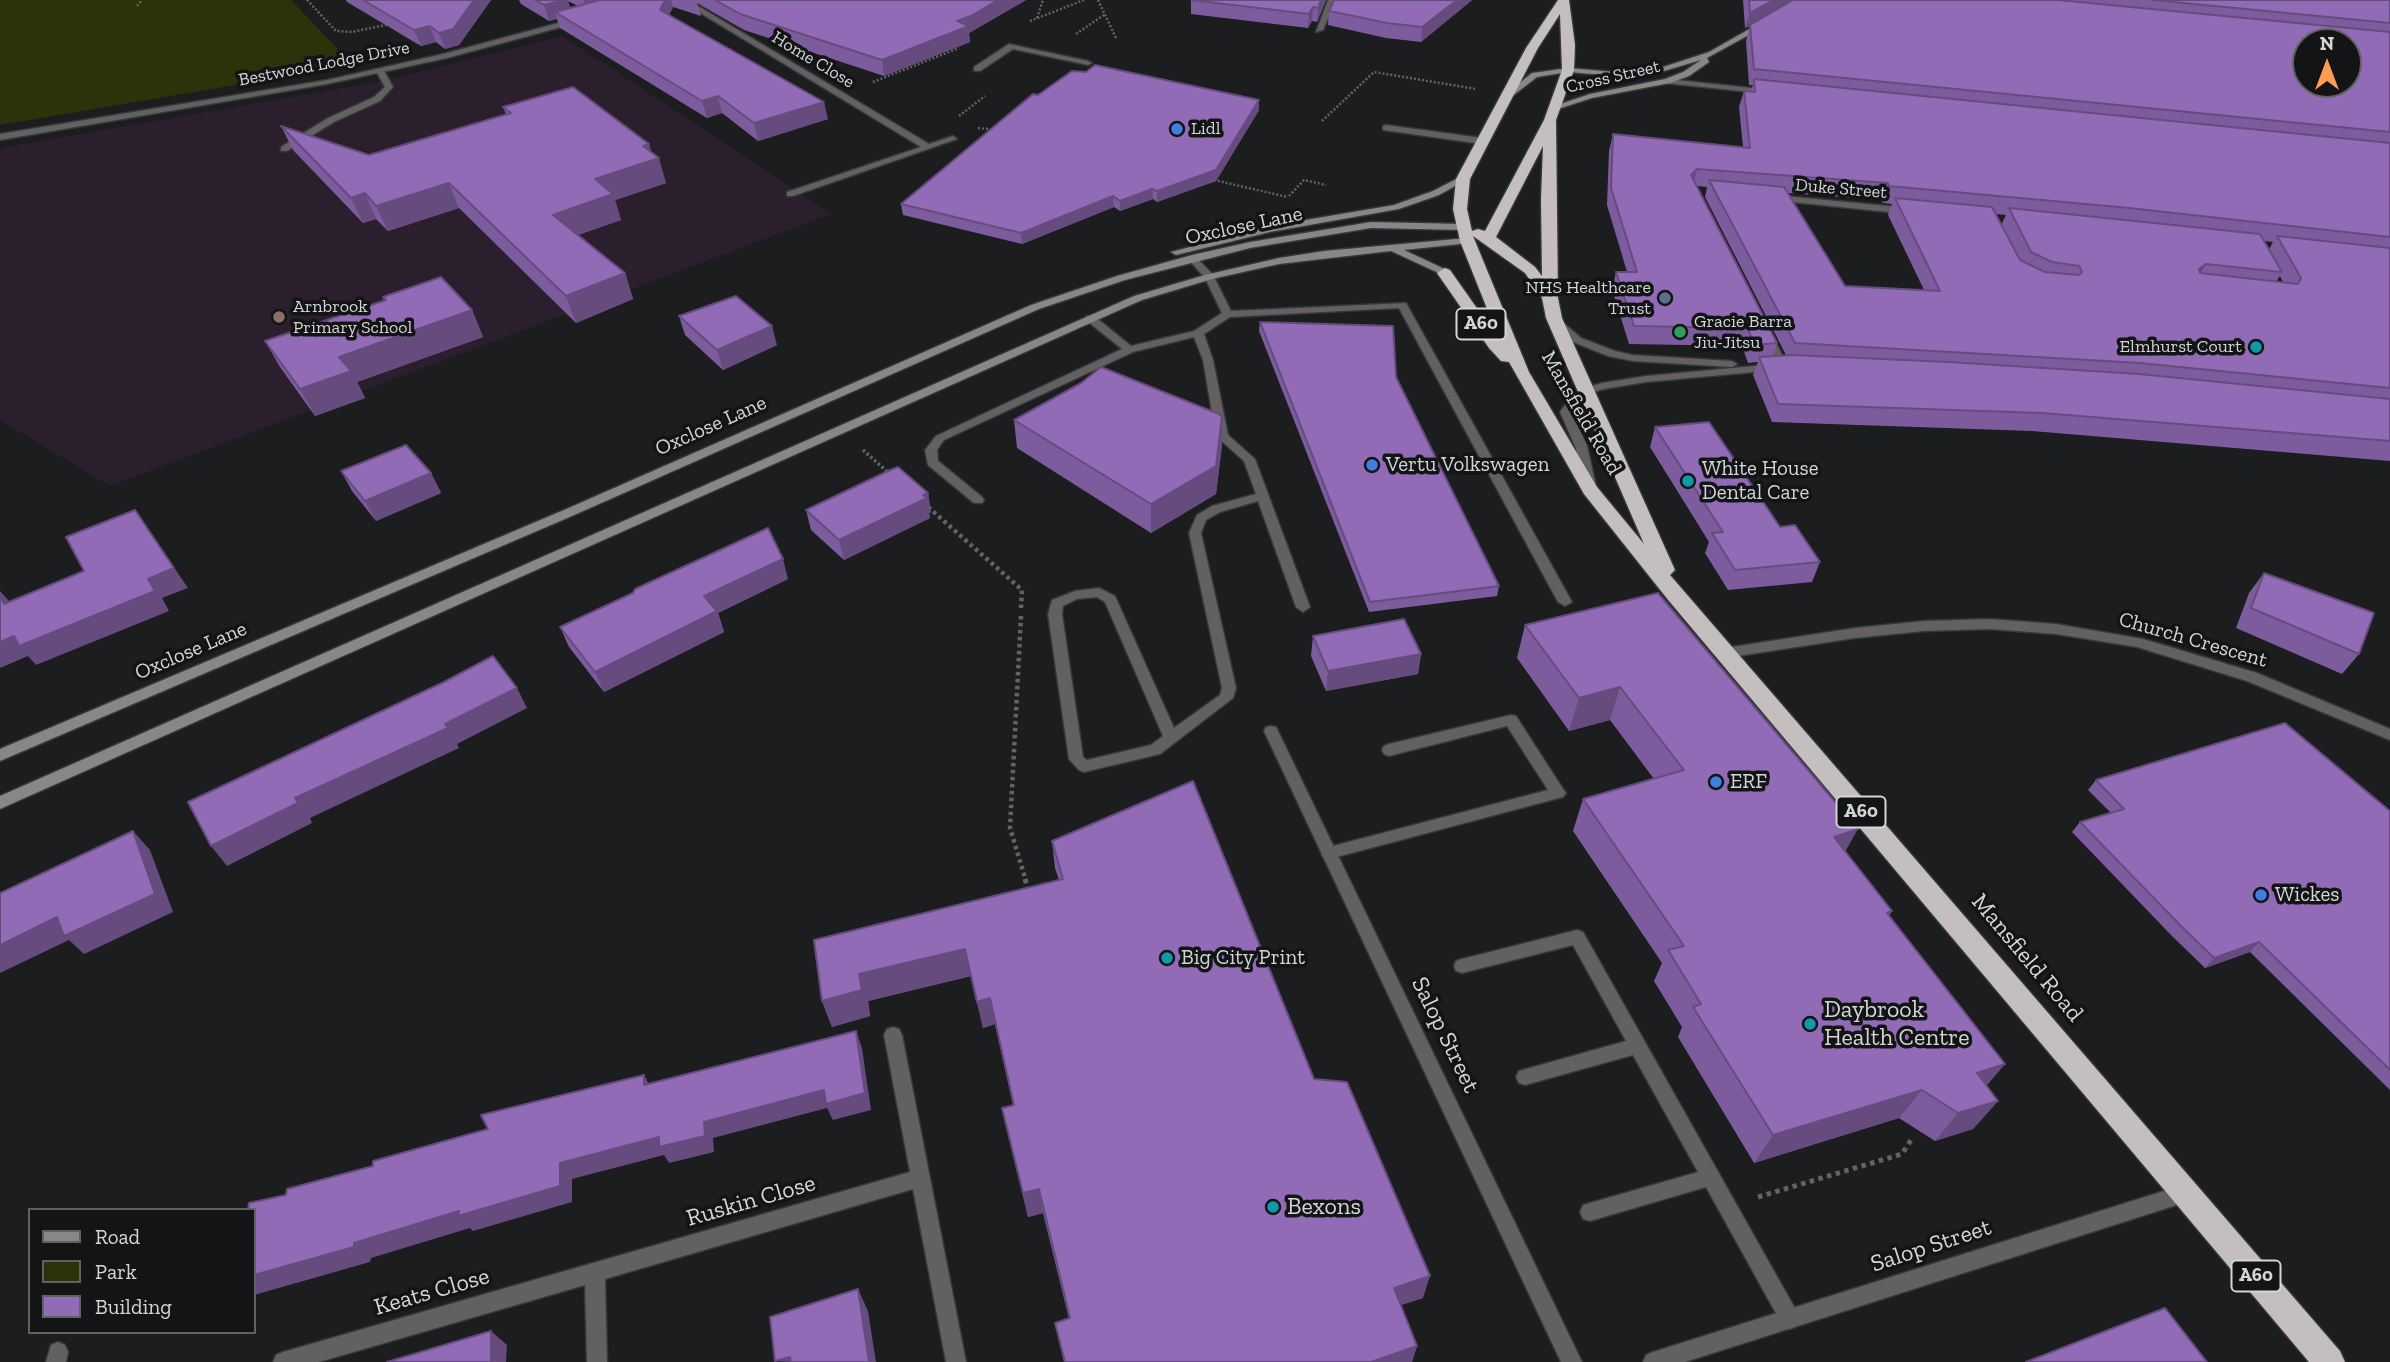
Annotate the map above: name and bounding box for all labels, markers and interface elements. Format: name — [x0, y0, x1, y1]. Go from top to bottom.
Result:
street label: Home Close — [768, 27, 858, 93]
north arrow — [2292, 28, 2362, 98]
text: N — [2320, 32, 2334, 55]
street label: Bestwood Lodge Drive — [237, 37, 411, 91]
street label: Cross Street — [1564, 56, 1662, 98]
place label: Lidl — [1191, 118, 1221, 140]
marker: Lidl — [1169, 121, 1185, 137]
street label: Duke Street — [1794, 174, 1888, 204]
street label: Oxclose Lane — [1183, 201, 1305, 251]
place label: NHS Healthcare Trust — [1526, 277, 1651, 320]
marker: NHS Healthcare Trust — [1657, 290, 1673, 306]
place label: Arnbrook Primary School — [293, 296, 412, 338]
road number: A60 — [1456, 308, 1506, 340]
marker: Arnbrook Primary School — [271, 309, 287, 325]
place label: Gracie Barra Jiu-Jitsu — [1694, 311, 1792, 354]
marker: Gracie Barra Jiu-Jitsu — [1672, 324, 1688, 340]
place label: Elmhurst Court — [2120, 336, 2242, 358]
marker: Elmhurst Court — [2248, 339, 2264, 355]
street label: Mansfield Road — [1535, 347, 1627, 479]
street label: Oxclose Lane — [652, 390, 770, 462]
place label: Vertu Volkswagen — [1386, 452, 1550, 478]
place label: White House Dental Care — [1702, 456, 1819, 506]
marker: Vertu Volkswagen — [1364, 457, 1380, 473]
marker: White House Dental Care — [1680, 473, 1696, 489]
street label: Church Crescent — [2116, 607, 2270, 673]
street label: Oxclose Lane — [131, 616, 251, 686]
place label: ERF — [1730, 769, 1767, 795]
marker: ERF — [1708, 774, 1724, 790]
road number: A60 — [1836, 796, 1885, 828]
place label: Wickes — [2275, 882, 2339, 908]
marker: Wickes — [2253, 887, 2269, 903]
street label: Mansfield Road — [1965, 888, 2089, 1028]
place label: Big City Print — [1181, 945, 1305, 971]
marker: Big City Print — [1159, 950, 1175, 966]
street label: Salop Street — [1405, 973, 1485, 1097]
place label: Daybrook Health Centre — [1824, 996, 1969, 1052]
marker: Daybrook Health Centre — [1802, 1016, 1818, 1032]
street label: Ruskin Close — [683, 1169, 819, 1233]
place label: Bexons — [1287, 1193, 1361, 1221]
marker: Bexons — [1265, 1199, 1281, 1215]
legend — [28, 1208, 256, 1334]
street label: Salop Street — [1867, 1213, 1995, 1279]
text: Road — [95, 1224, 140, 1249]
text: Park — [95, 1259, 137, 1284]
road number: A60 — [2232, 1260, 2280, 1292]
street label: Keats Close — [371, 1262, 493, 1322]
text: Building — [95, 1294, 172, 1319]

